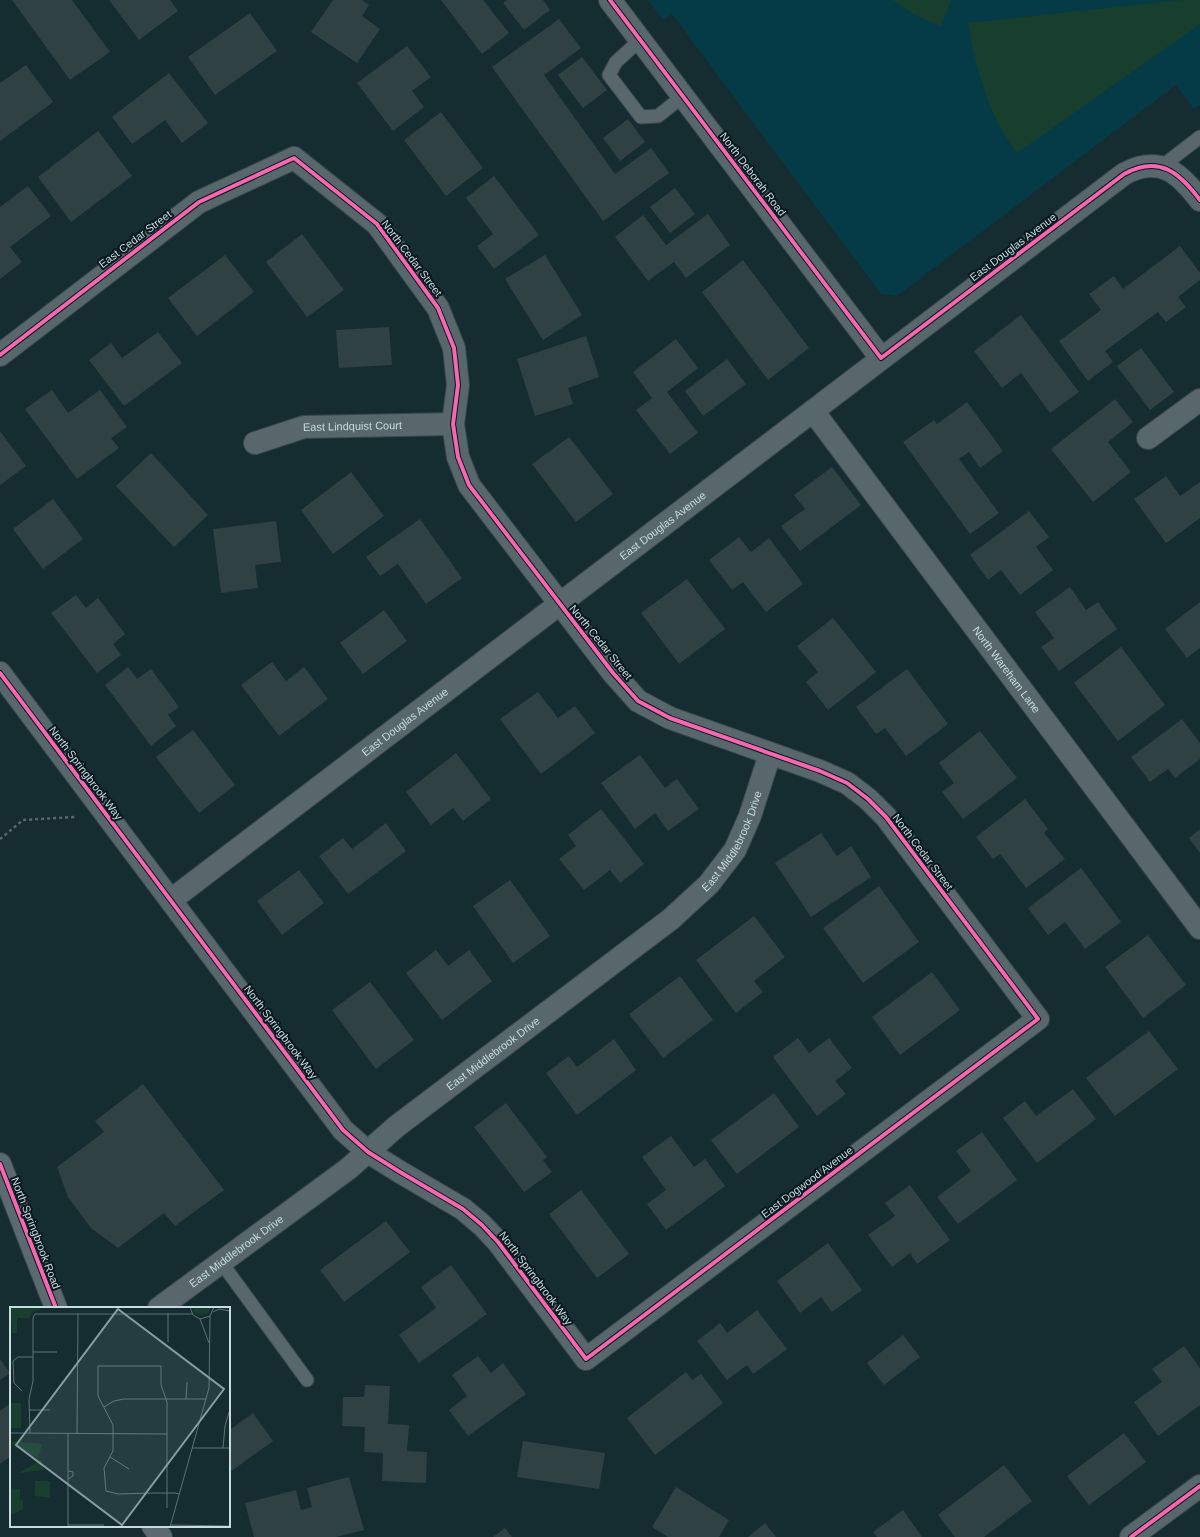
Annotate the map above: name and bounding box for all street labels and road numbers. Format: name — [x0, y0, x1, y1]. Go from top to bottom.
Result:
street label: North Deborah Road — [718, 130, 788, 218]
street label: East Cedar Street — [96, 208, 174, 270]
street label: East Douglas Avenue — [967, 211, 1059, 283]
street label: North Cedar Street — [379, 218, 445, 298]
street label: East Lindquist Court — [303, 419, 402, 433]
street label: East Douglas Avenue — [617, 489, 708, 562]
street label: North Cedar Street — [567, 602, 635, 682]
street label: North Wareham Lane — [970, 624, 1043, 715]
street label: East Douglas Avenue — [359, 685, 450, 758]
street label: North Springbrook Way — [47, 724, 125, 822]
street label: East Middlebrook Drive — [699, 789, 764, 894]
street label: North Cedar Street — [890, 812, 956, 892]
street label: North Springbrook Way — [242, 983, 320, 1081]
street label: East Middlebrook Drive — [444, 1014, 542, 1093]
street label: East Dogwood Avenue — [759, 1144, 855, 1220]
street label: North Springbrook Road — [9, 1175, 63, 1291]
street label: East Middlebrook Drive — [187, 1213, 286, 1290]
street label: North Springbrook Way — [497, 1229, 575, 1327]

